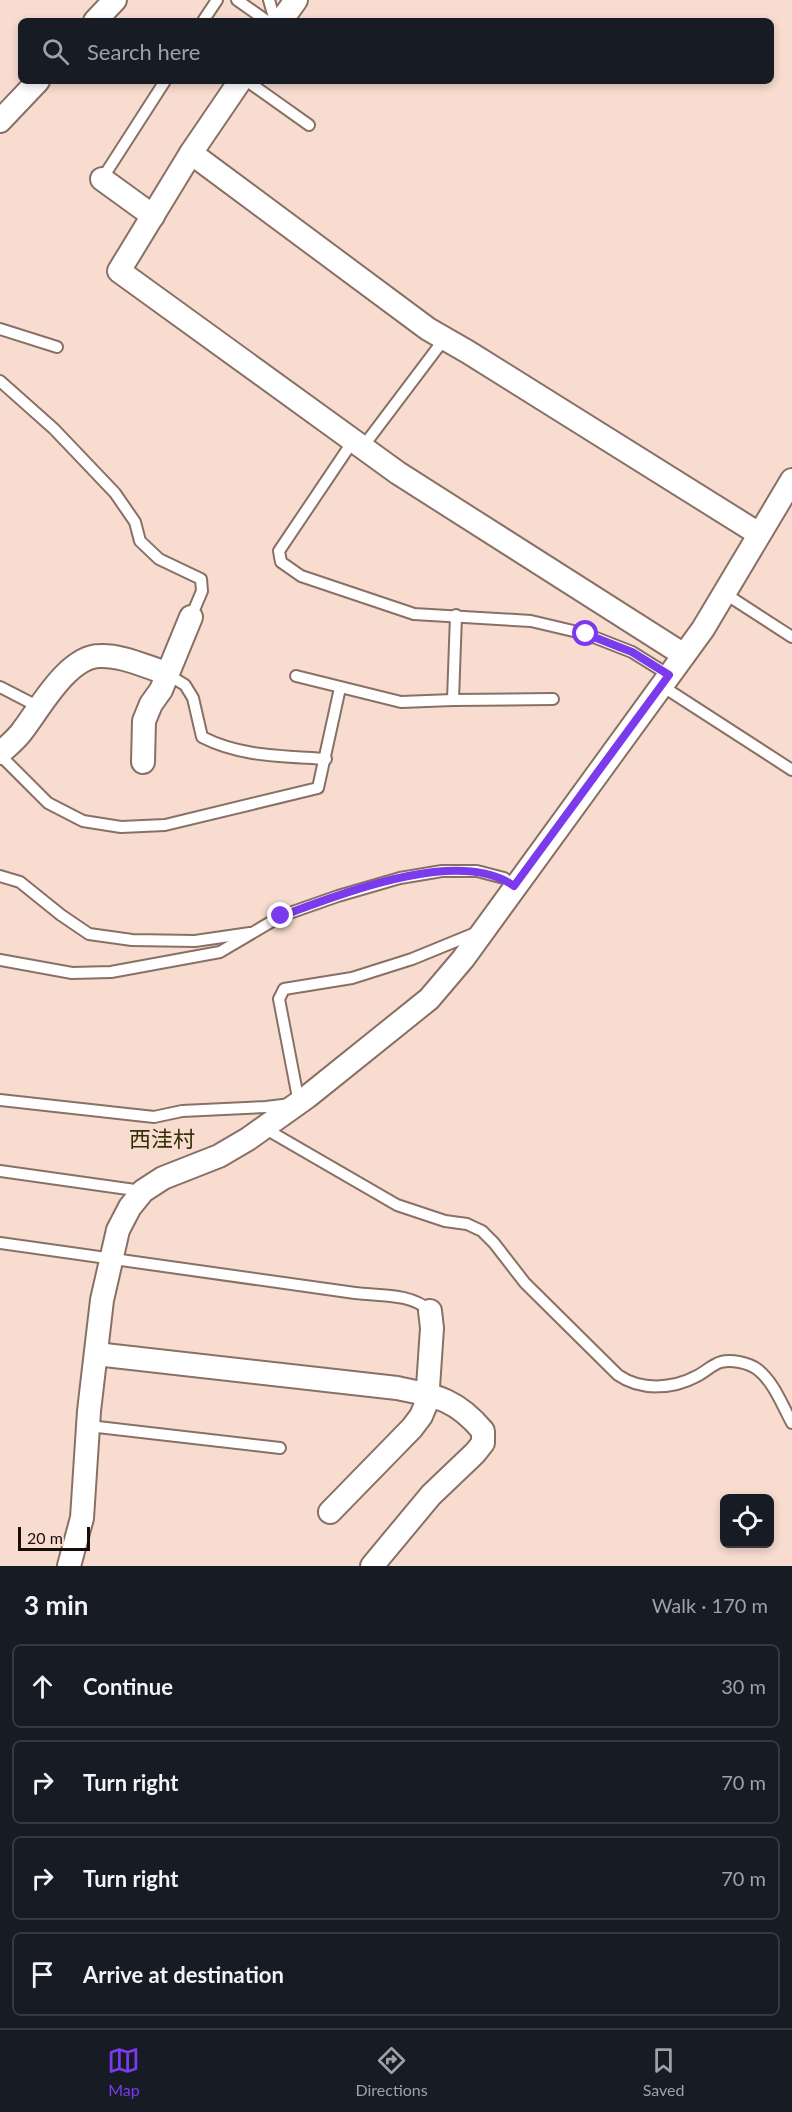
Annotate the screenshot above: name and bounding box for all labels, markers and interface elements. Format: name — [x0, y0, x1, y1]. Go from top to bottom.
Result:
search box — [18, 18, 774, 84]
icon: search — [39, 35, 72, 68]
text: Search here — [87, 38, 200, 65]
route start — [572, 620, 598, 646]
route end — [267, 902, 293, 928]
district label: 西洼村 — [129, 1125, 195, 1152]
map controls — [720, 1494, 774, 1548]
button: locate — [720, 1494, 774, 1548]
scale bar — [18, 1524, 90, 1552]
text: 20 m — [27, 1528, 63, 1547]
text: 3 min — [24, 1589, 88, 1621]
text: Walk · 170 m — [652, 1593, 768, 1617]
icon: ahead — [26, 1670, 59, 1703]
text: Continue — [83, 1673, 173, 1700]
text: 30 m — [721, 1674, 766, 1698]
icon: right — [26, 1766, 59, 1799]
text: Turn right — [83, 1769, 178, 1796]
text: 70 m — [721, 1770, 766, 1794]
icon: right — [26, 1862, 59, 1895]
text: Turn right — [83, 1865, 178, 1892]
text: 70 m — [721, 1866, 766, 1890]
icon: arrive — [26, 1958, 59, 1991]
text: Arrive at destination — [83, 1961, 284, 1988]
tab: Map — [107, 2044, 140, 2099]
tab: Directions — [355, 2044, 428, 2099]
tab: Saved — [643, 2044, 684, 2099]

